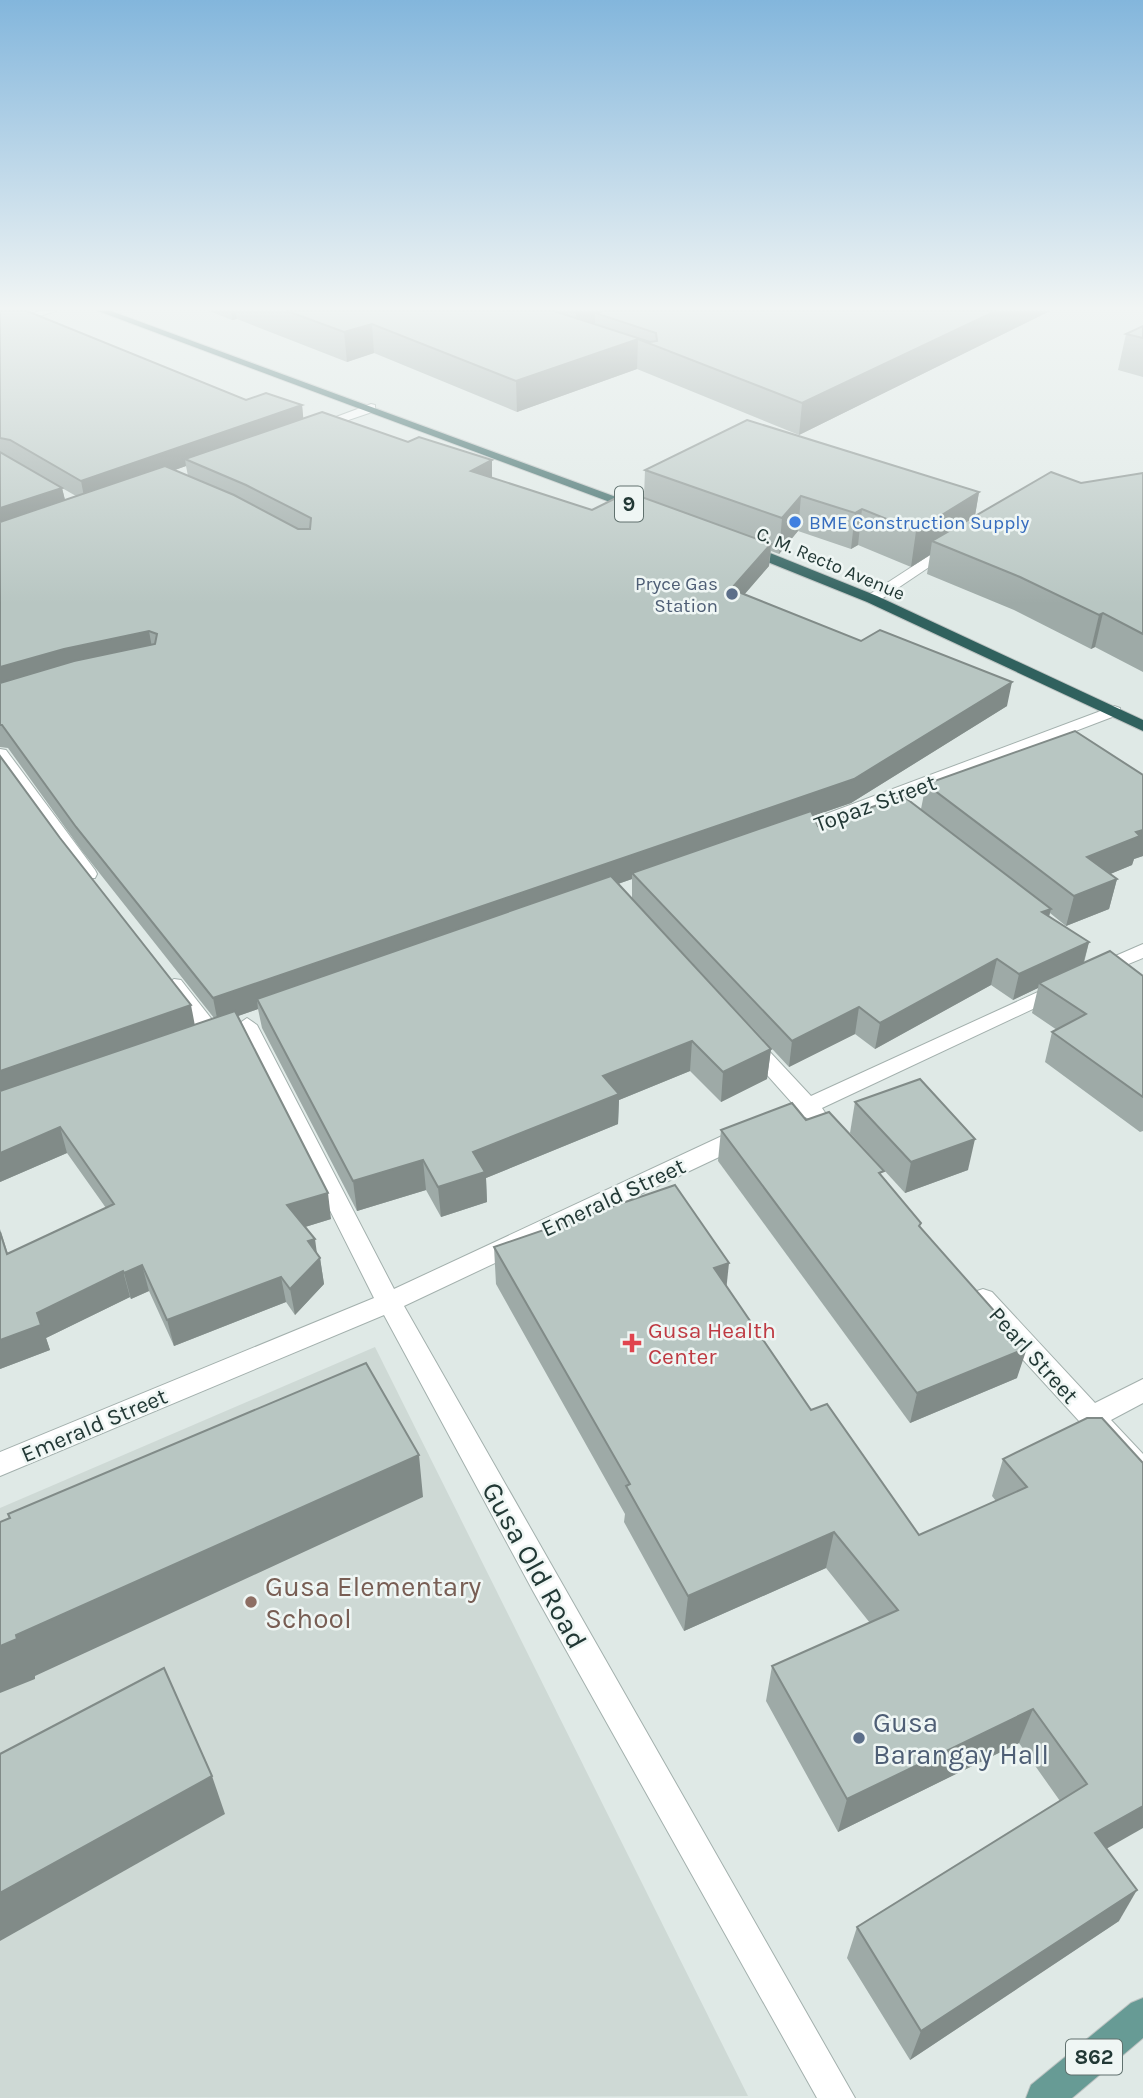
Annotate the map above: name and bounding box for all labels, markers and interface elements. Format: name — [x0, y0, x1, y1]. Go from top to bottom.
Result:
road number: 9 — [615, 486, 643, 522]
place label: BME Construction Supply — [809, 512, 1030, 534]
marker: BME Construction Supply — [787, 514, 803, 530]
street label: C. M. Recto Avenue — [753, 523, 908, 605]
place label: Pryce Gas Station — [635, 573, 718, 617]
marker: Pryce Gas Station — [724, 586, 740, 602]
street label: Topaz Street — [810, 769, 940, 838]
street label: Emerald Street — [537, 1152, 690, 1243]
street label: Pearl Street — [983, 1302, 1084, 1409]
place label: Gusa Health Center — [648, 1317, 776, 1370]
marker: Gusa Health Center — [622, 1333, 642, 1353]
street label: Emerald Street — [17, 1382, 172, 1468]
street label: Gusa Old Road — [475, 1476, 594, 1654]
place label: Gusa Elementary School — [265, 1570, 481, 1635]
marker: Gusa Elementary School — [243, 1594, 259, 1610]
place label: Gusa Barangay Hall — [873, 1706, 1049, 1771]
marker: Gusa Barangay Hall — [851, 1730, 867, 1746]
road number: 862 — [1066, 2039, 1122, 2074]

